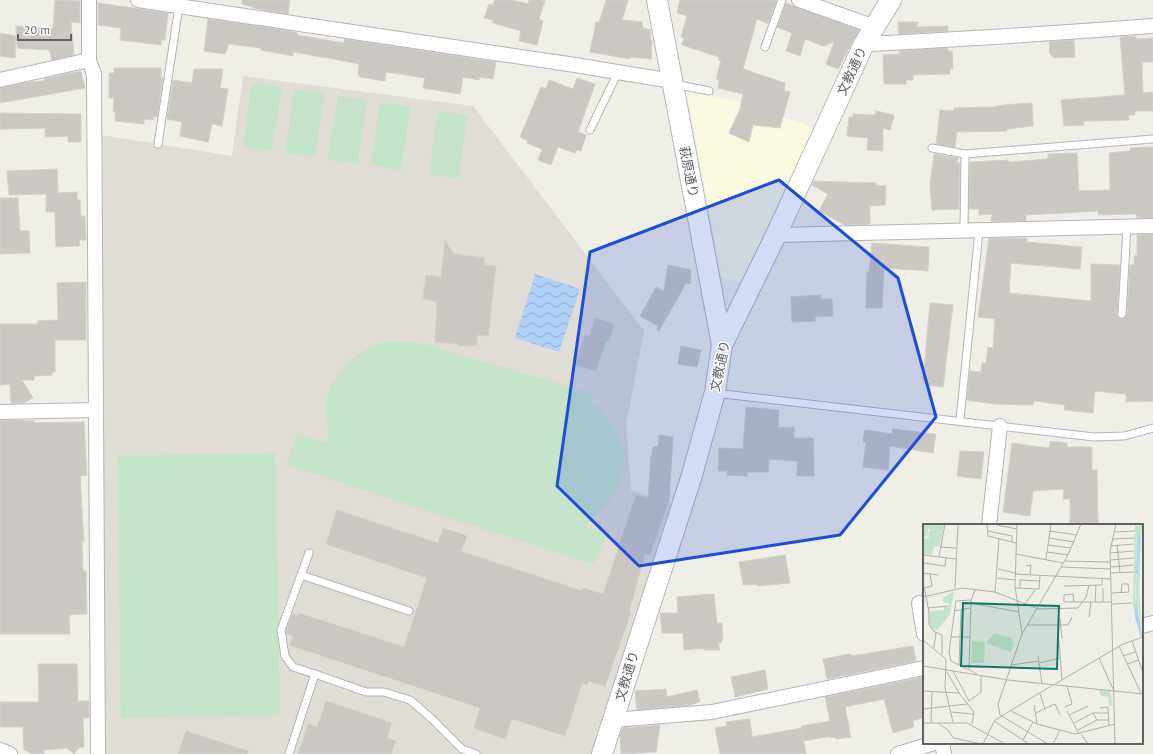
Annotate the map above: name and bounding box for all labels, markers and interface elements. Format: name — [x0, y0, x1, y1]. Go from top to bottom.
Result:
scale bar — [18, 16, 71, 42]
text: 20 m — [24, 22, 50, 37]
street label: 文教通り — [833, 44, 871, 98]
street label: 萩原通り — [676, 145, 702, 199]
street label: 文教通り — [706, 339, 734, 393]
inset map — [923, 524, 1143, 744]
street label: 文教通り — [611, 649, 643, 703]

